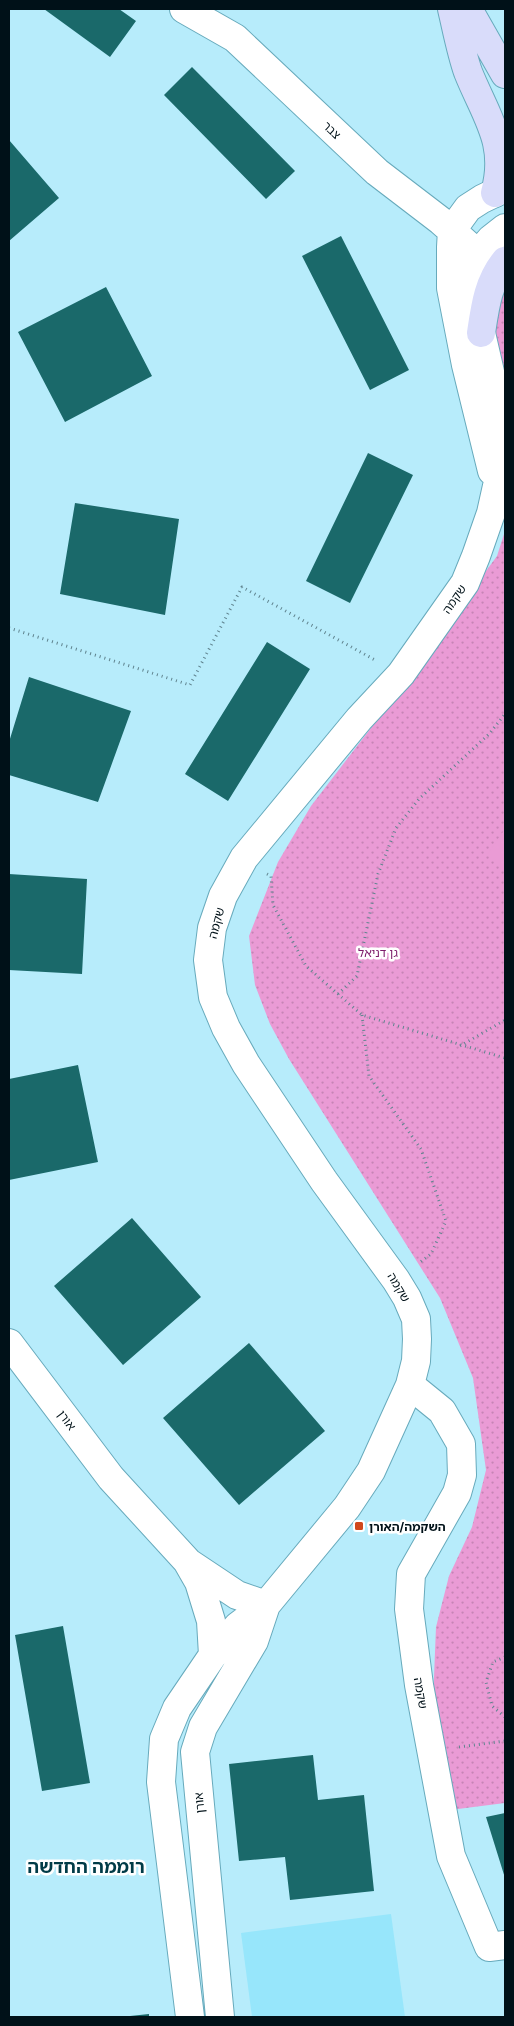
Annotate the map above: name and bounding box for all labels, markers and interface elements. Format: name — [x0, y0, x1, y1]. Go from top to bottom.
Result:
street label: צבר — [320, 118, 344, 142]
street label: שקמה — [439, 582, 469, 616]
street label: שקמה — [205, 906, 227, 940]
park label: גן דניאל — [358, 945, 399, 960]
street label: שקמה — [384, 1270, 414, 1304]
street label: אורן — [55, 1407, 80, 1433]
place label: השקמה/האורן — [369, 1519, 446, 1534]
marker: השקמה/האורן — [353, 1520, 365, 1532]
street label: שקמה — [411, 1676, 431, 1710]
street label: אורן — [190, 1791, 208, 1814]
district label: רוממה החדשה — [27, 1856, 145, 1877]

